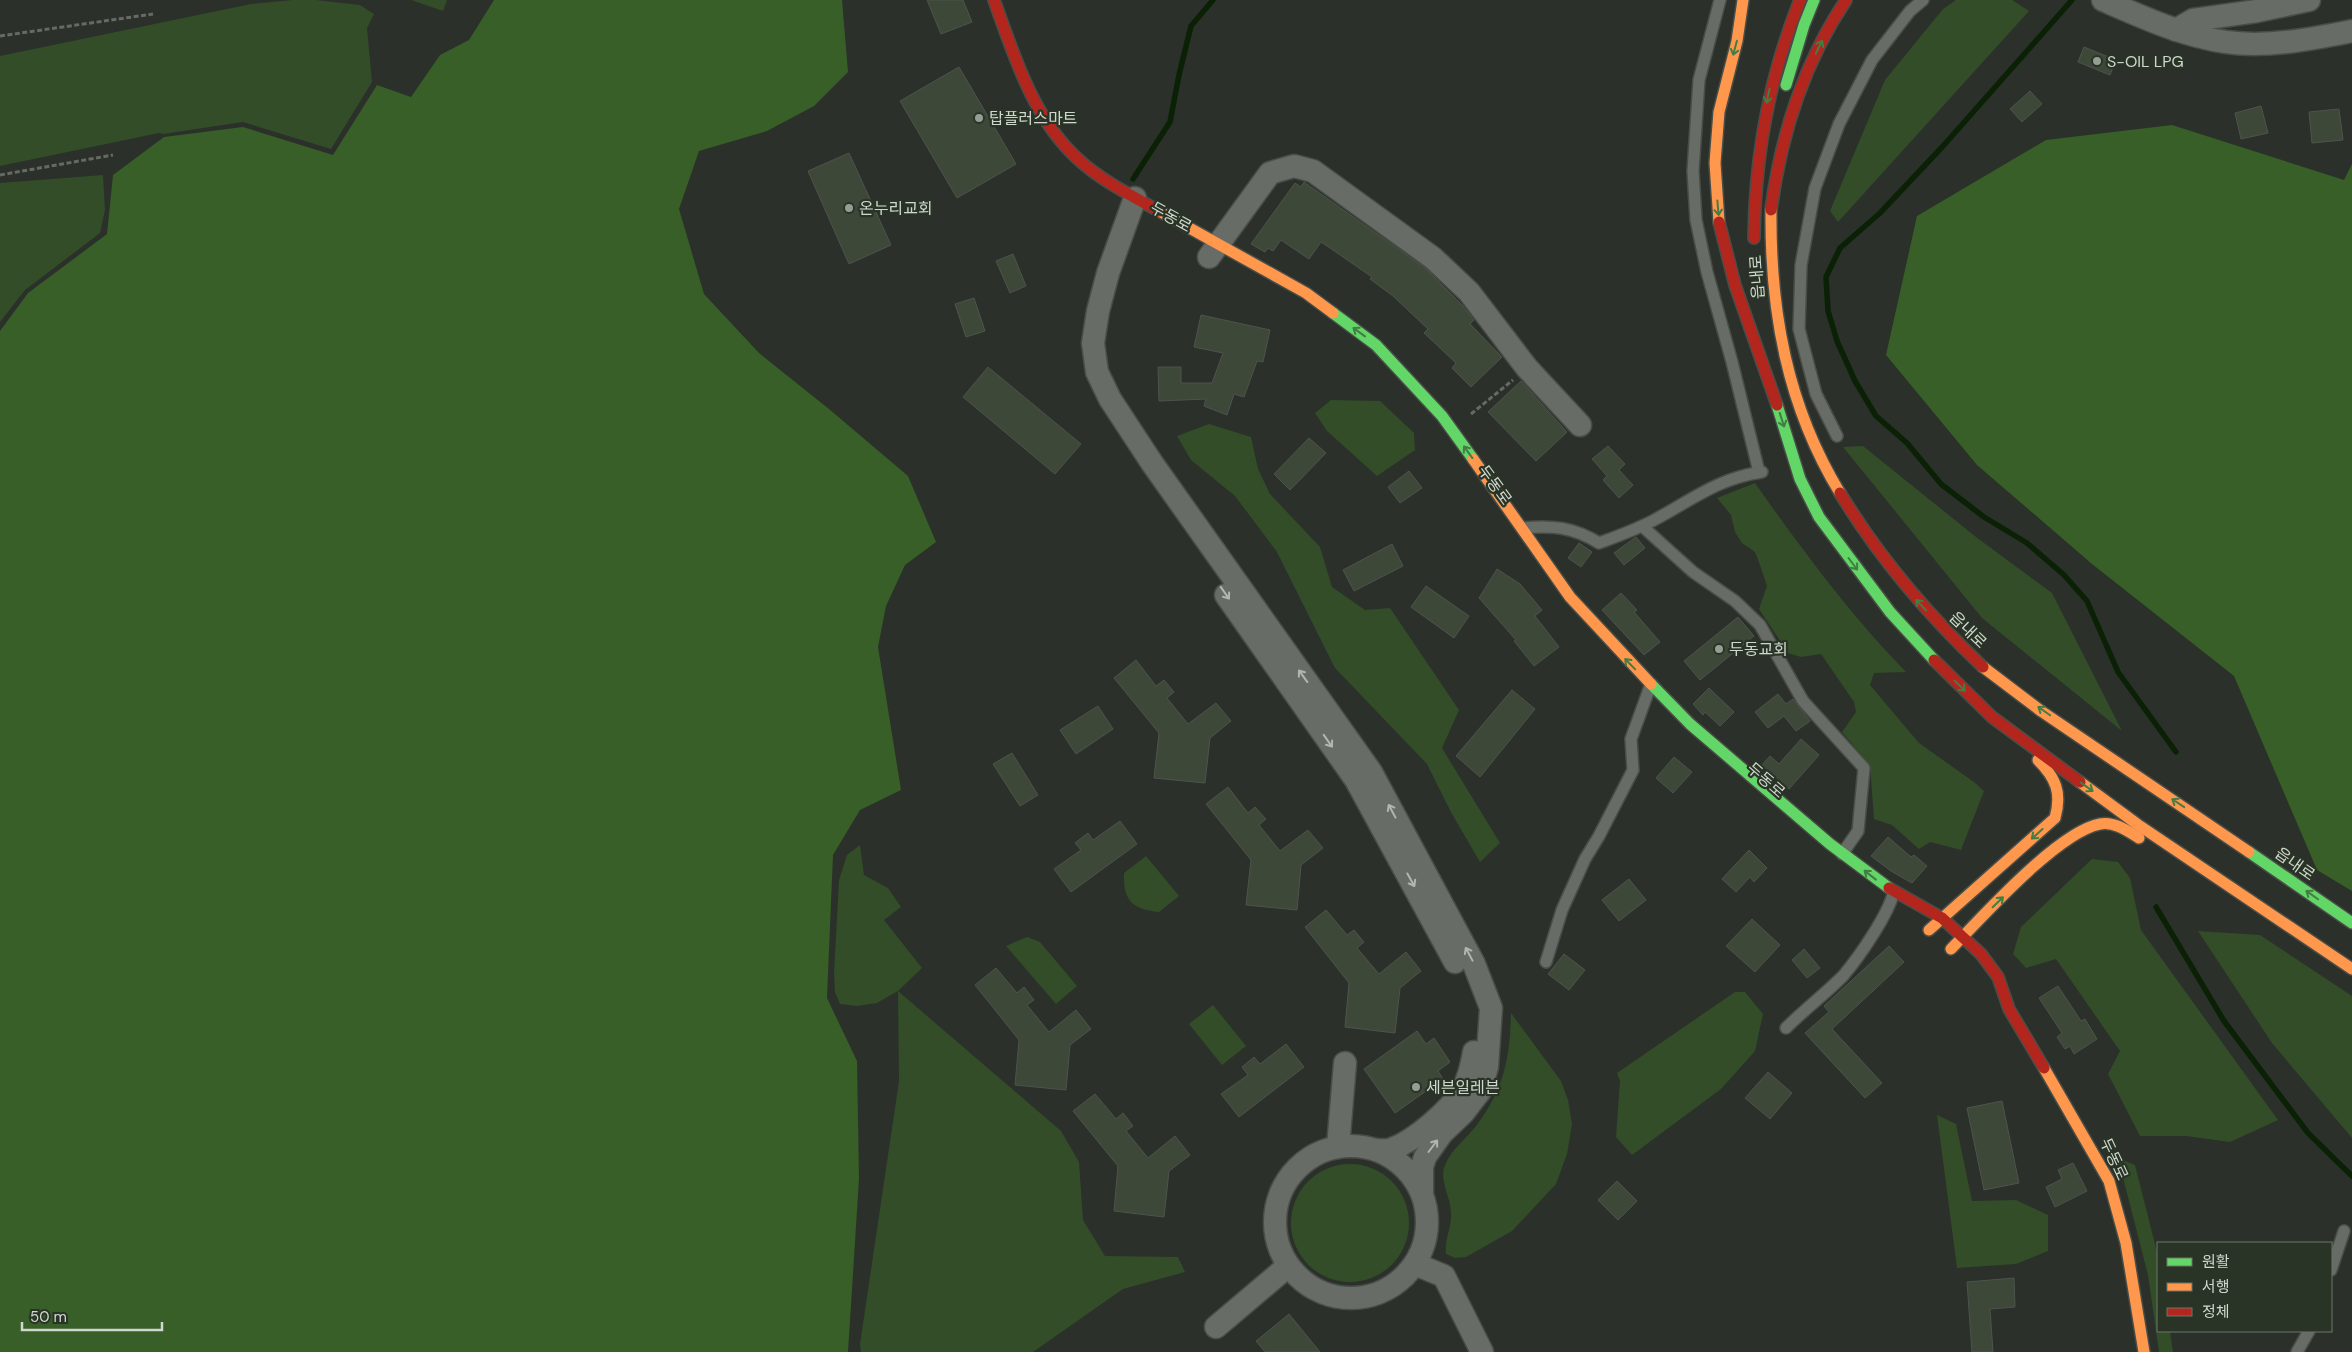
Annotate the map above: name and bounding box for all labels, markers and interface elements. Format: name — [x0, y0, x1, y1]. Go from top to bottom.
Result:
one-way arrow — [1730, 39, 1739, 55]
one-way arrow — [1814, 40, 1824, 55]
place label: S-OIL LPG — [2107, 51, 2184, 72]
marker: S-OIL LPG — [2091, 55, 2103, 67]
one-way arrow — [1763, 88, 1773, 104]
place label: 탑플러스마트 — [989, 108, 1077, 129]
marker: 탑플러스마트 — [973, 112, 985, 124]
street label: 두동로 — [1147, 197, 1196, 237]
place label: 온누리교회 — [859, 198, 933, 219]
one-way arrow — [1713, 200, 1722, 216]
marker: 온누리교회 — [843, 202, 855, 214]
street label: 읍내로 — [1745, 254, 1769, 300]
one-way arrow — [1352, 327, 1366, 337]
one-way arrow — [1778, 412, 1787, 428]
one-way arrow — [1463, 445, 1473, 459]
street label: 두동로 — [1474, 461, 1517, 509]
one-way arrow — [1848, 557, 1859, 570]
one-way arrow — [1220, 586, 1230, 600]
one-way arrow — [1915, 599, 1927, 612]
street label: 읍내로 — [1945, 607, 1991, 653]
place label: 두동교회 — [1729, 639, 1788, 660]
marker: 두동교회 — [1713, 643, 1725, 655]
one-way arrow — [1624, 657, 1636, 670]
one-way arrow — [1298, 669, 1308, 683]
one-way arrow — [1954, 680, 1967, 692]
one-way arrow — [2037, 706, 2051, 716]
one-way arrow — [1323, 734, 1333, 748]
street label: 두동로 — [1742, 758, 1790, 803]
one-way arrow — [2080, 782, 2094, 792]
one-way arrow — [2171, 798, 2185, 808]
one-way arrow — [1387, 804, 1396, 819]
one-way arrow — [2031, 828, 2044, 840]
street label: 읍내로 — [2271, 843, 2319, 885]
one-way arrow — [1864, 870, 1877, 881]
one-way arrow — [1406, 873, 1416, 888]
one-way arrow — [2305, 890, 2319, 900]
one-way arrow — [1992, 896, 2005, 908]
one-way arrow — [1464, 947, 1474, 962]
place label: 세븐일레븐 — [1426, 1077, 1500, 1098]
marker: 세븐일레븐 — [1410, 1081, 1422, 1093]
street label: 두동로 — [2095, 1135, 2133, 1184]
one-way arrow — [1427, 1140, 1438, 1153]
legend — [2157, 1242, 2332, 1332]
text: 원활 — [2202, 1252, 2230, 1272]
text: 서행 — [2202, 1277, 2230, 1297]
scale bar — [22, 1300, 162, 1332]
text: 정체 — [2202, 1302, 2230, 1322]
text: 50 m — [30, 1307, 67, 1327]

